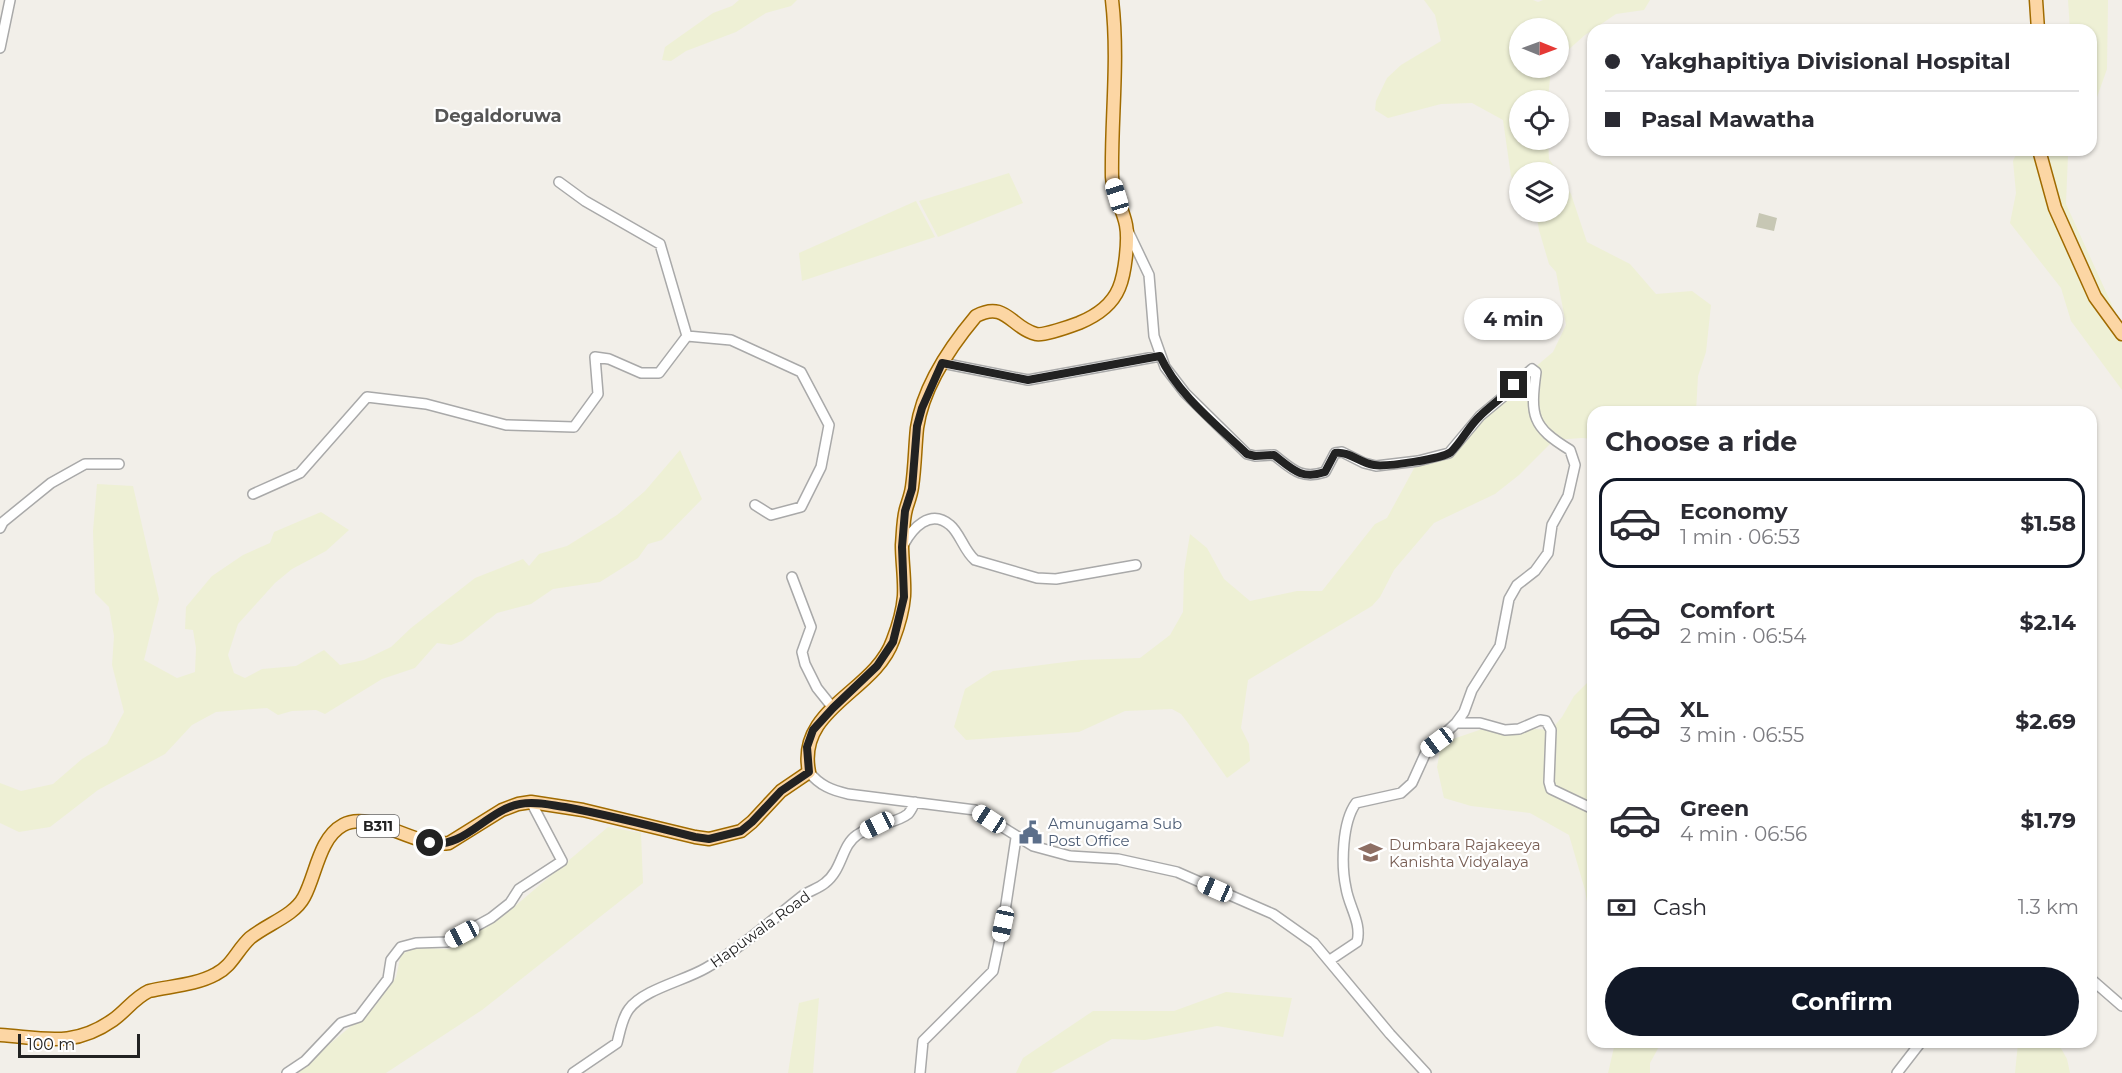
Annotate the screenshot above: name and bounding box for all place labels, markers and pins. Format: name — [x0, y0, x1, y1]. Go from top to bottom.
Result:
place label: Amunugama Sub Post Office — [1048, 814, 1182, 850]
public building icon: Amunugama Sub Post Office — [1017, 819, 1043, 845]
place label: Dumbara Rajakeeya Kanishta Vidyalaya — [1389, 835, 1540, 871]
school or university icon: Dumbara Rajakeeya Kanishta Vidyalaya — [1358, 840, 1384, 866]

